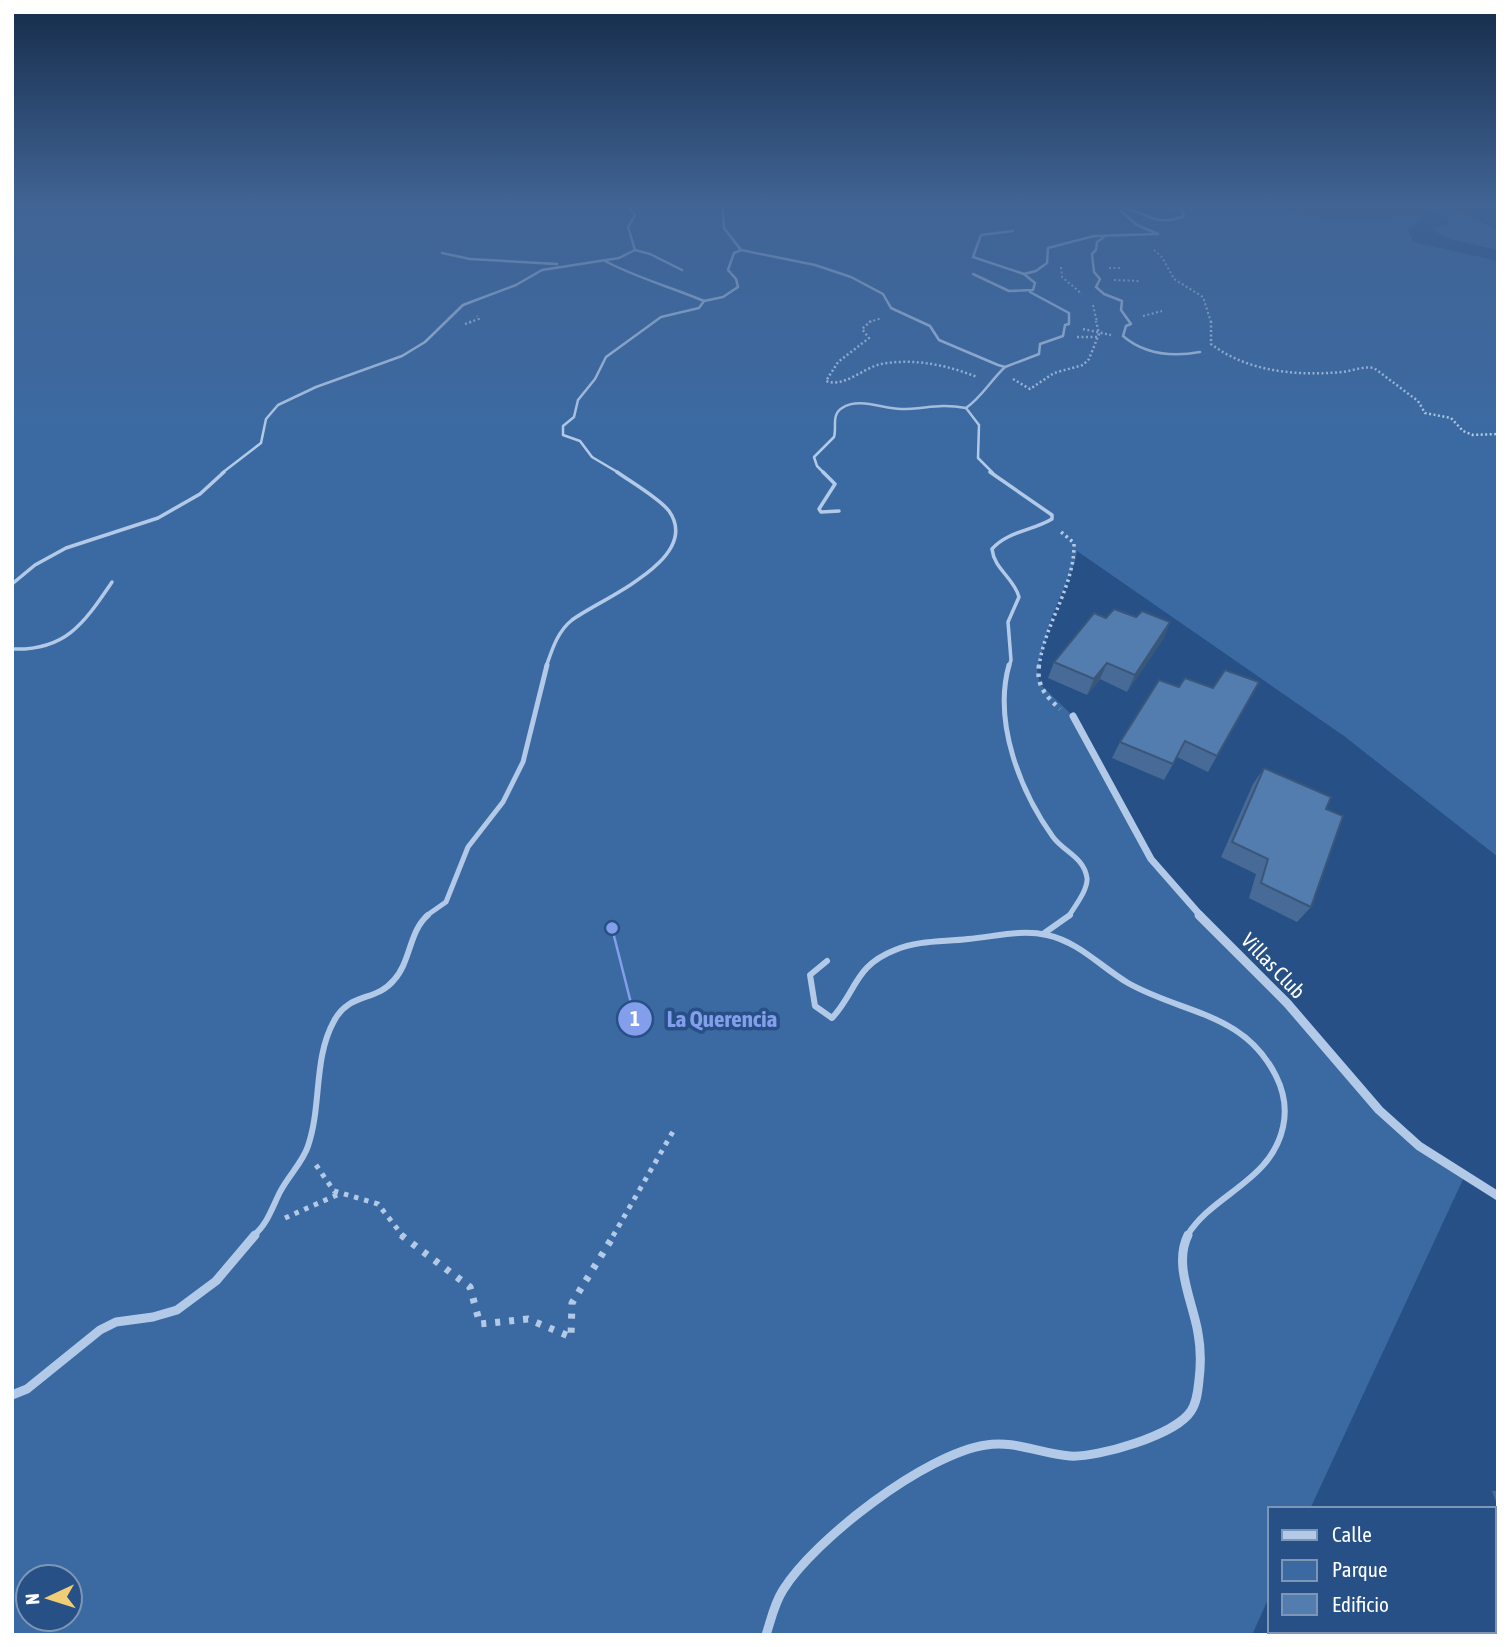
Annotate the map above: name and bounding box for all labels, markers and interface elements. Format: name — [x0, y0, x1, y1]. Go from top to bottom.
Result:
street label: Villas Club — [1237, 928, 1311, 1003]
callout: La Querencia — [617, 997, 791, 1041]
text: 1 — [630, 1006, 640, 1030]
text: La Querencia — [667, 1006, 778, 1032]
legend — [1268, 1507, 1496, 1633]
text: Calle — [1332, 1522, 1372, 1546]
text: Parque — [1332, 1557, 1387, 1581]
north arrow — [14, 1563, 84, 1633]
text: Edificio — [1332, 1592, 1389, 1616]
text: N — [21, 1593, 43, 1606]

